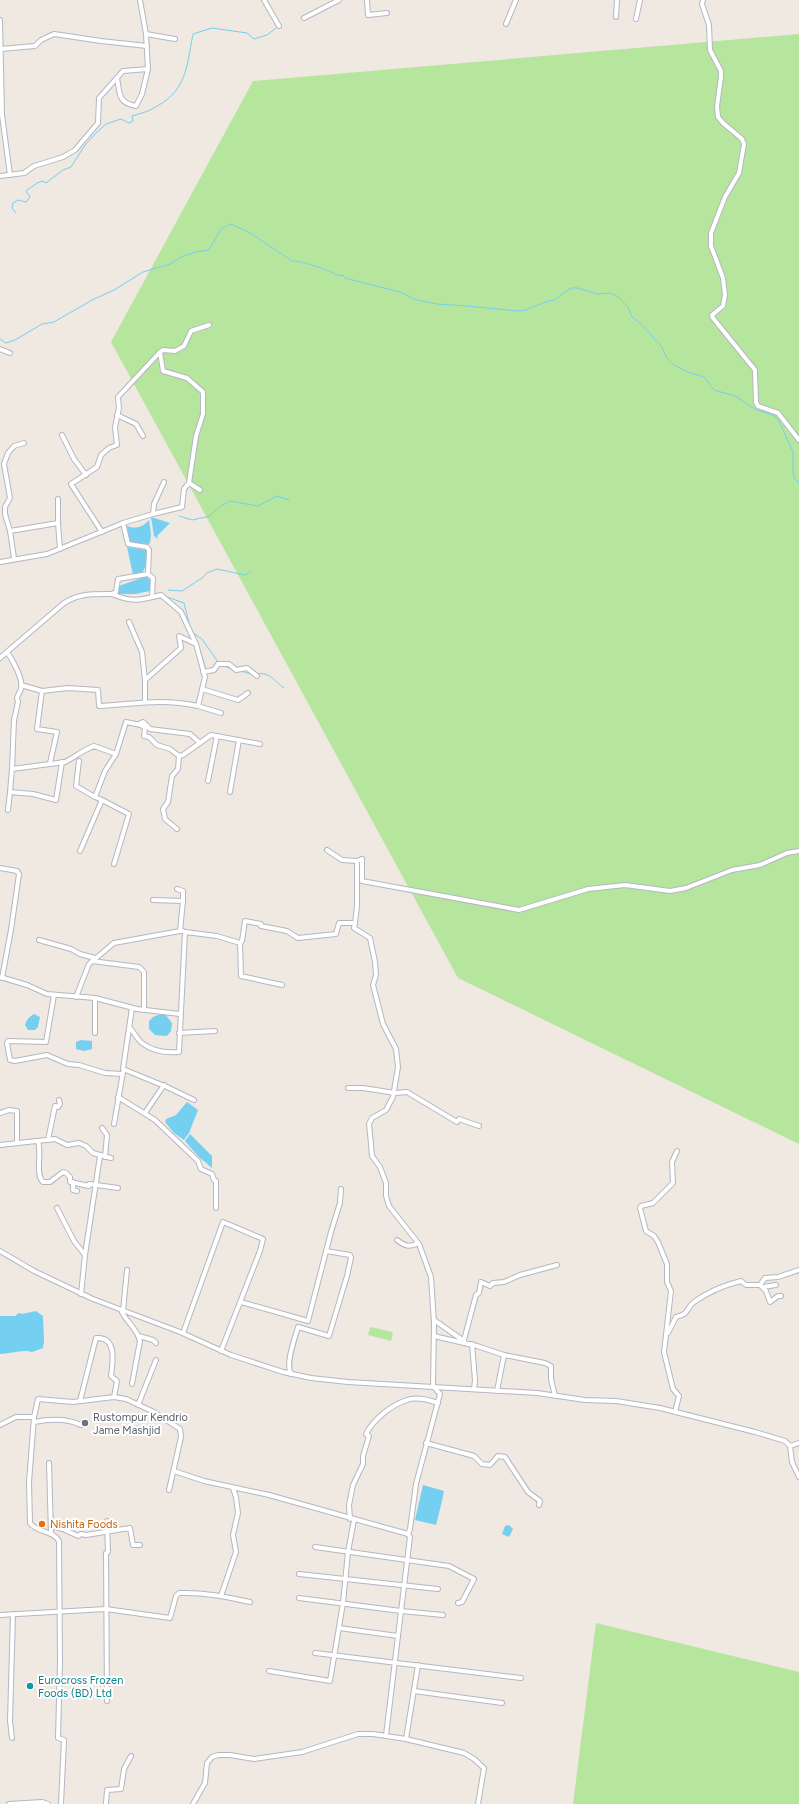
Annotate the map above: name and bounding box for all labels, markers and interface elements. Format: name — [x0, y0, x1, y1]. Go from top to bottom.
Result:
place label: Rustompur Kendrio Jame Mashjid — [93, 1411, 188, 1437]
marker: Rustompur Kendrio Jame Mashjid — [80, 1418, 90, 1428]
place label: Nishita Foods — [50, 1518, 118, 1531]
marker: Nishita Foods — [37, 1519, 47, 1529]
place label: Eurocross Frozen Foods (BD) Ltd — [38, 1674, 123, 1700]
marker: Eurocross Frozen Foods (BD) Ltd — [25, 1681, 35, 1691]

